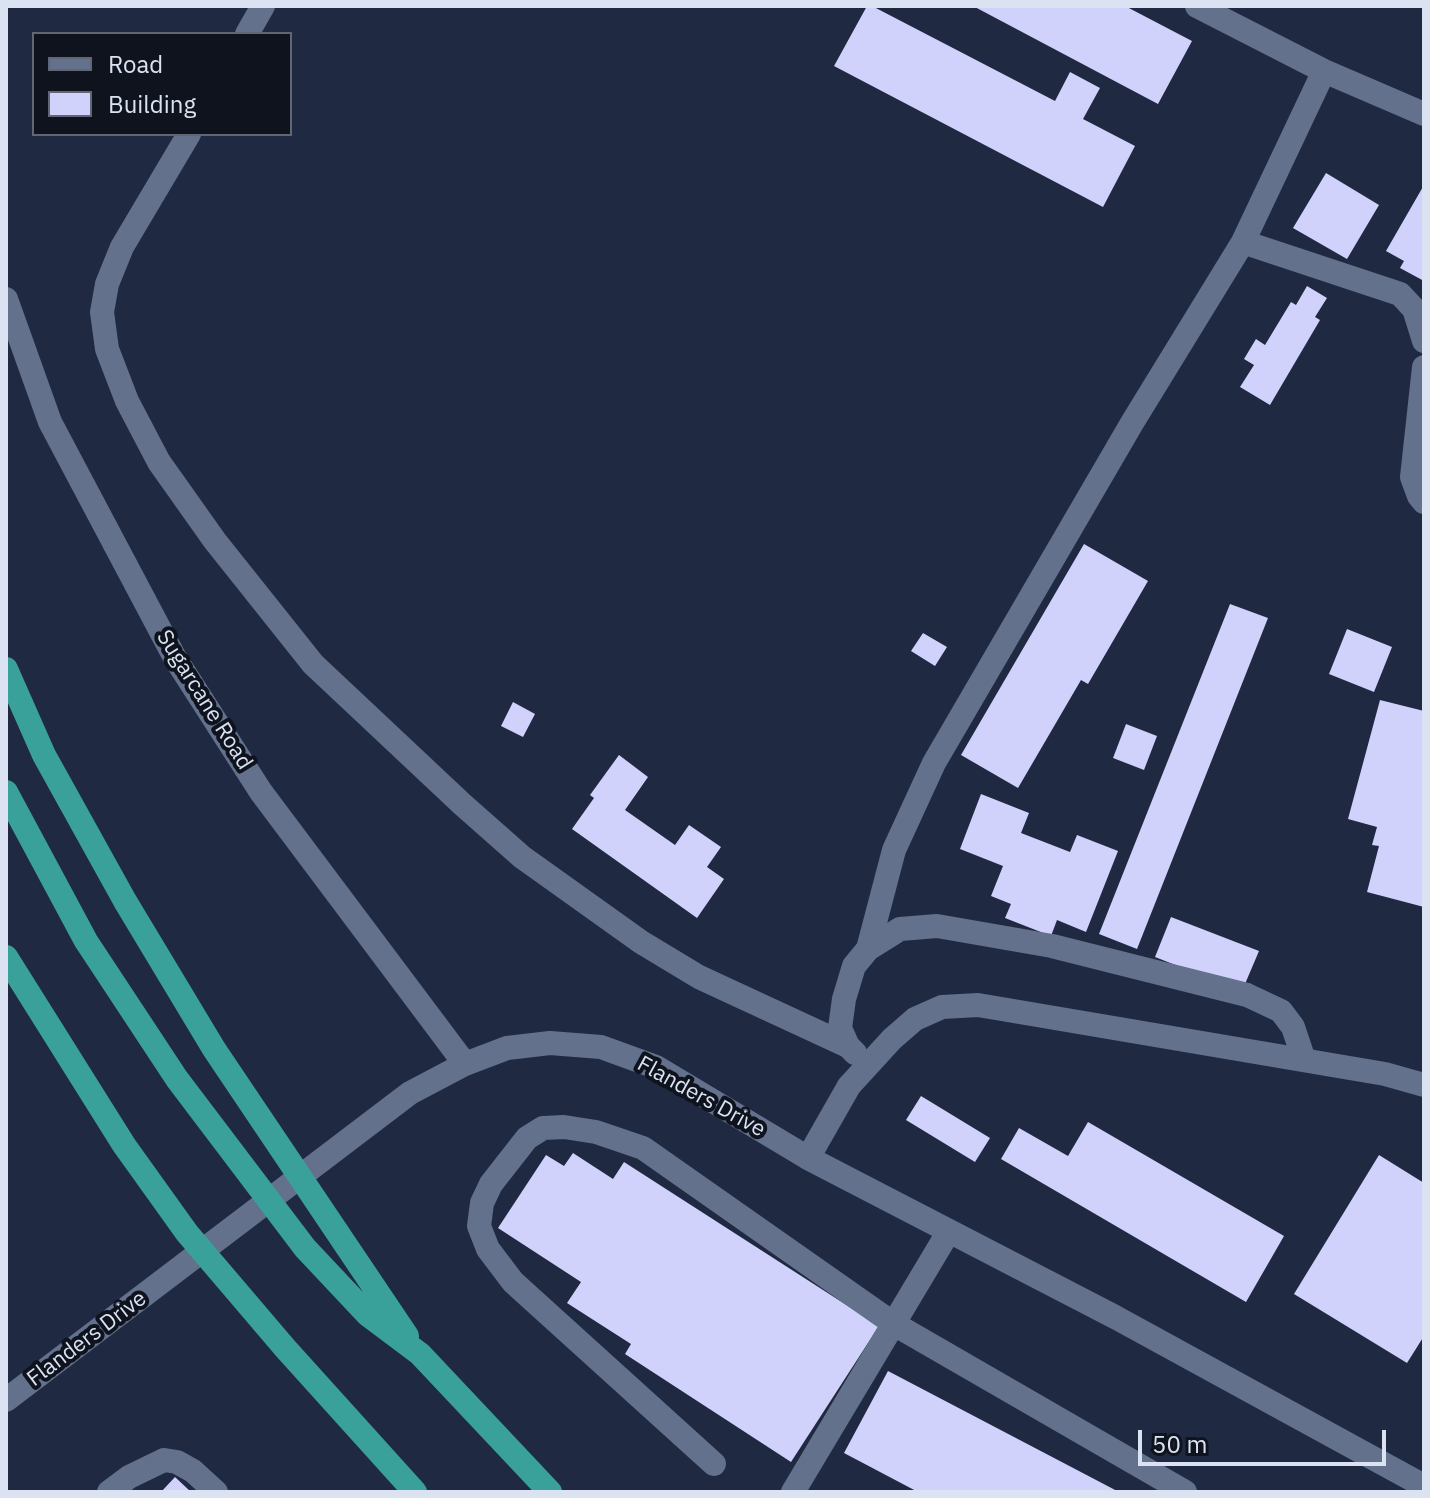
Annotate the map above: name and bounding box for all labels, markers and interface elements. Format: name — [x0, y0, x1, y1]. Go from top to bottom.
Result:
legend — [32, 32, 292, 136]
text: Road — [108, 48, 163, 80]
text: Building — [108, 88, 196, 120]
street label: Sugarcane Road — [150, 625, 258, 775]
street label: Flanders Drive — [632, 1051, 770, 1143]
street label: Flanders Drive — [22, 1286, 152, 1392]
scale bar — [1142, 1414, 1390, 1464]
text: 50 m — [1152, 1428, 1207, 1460]

